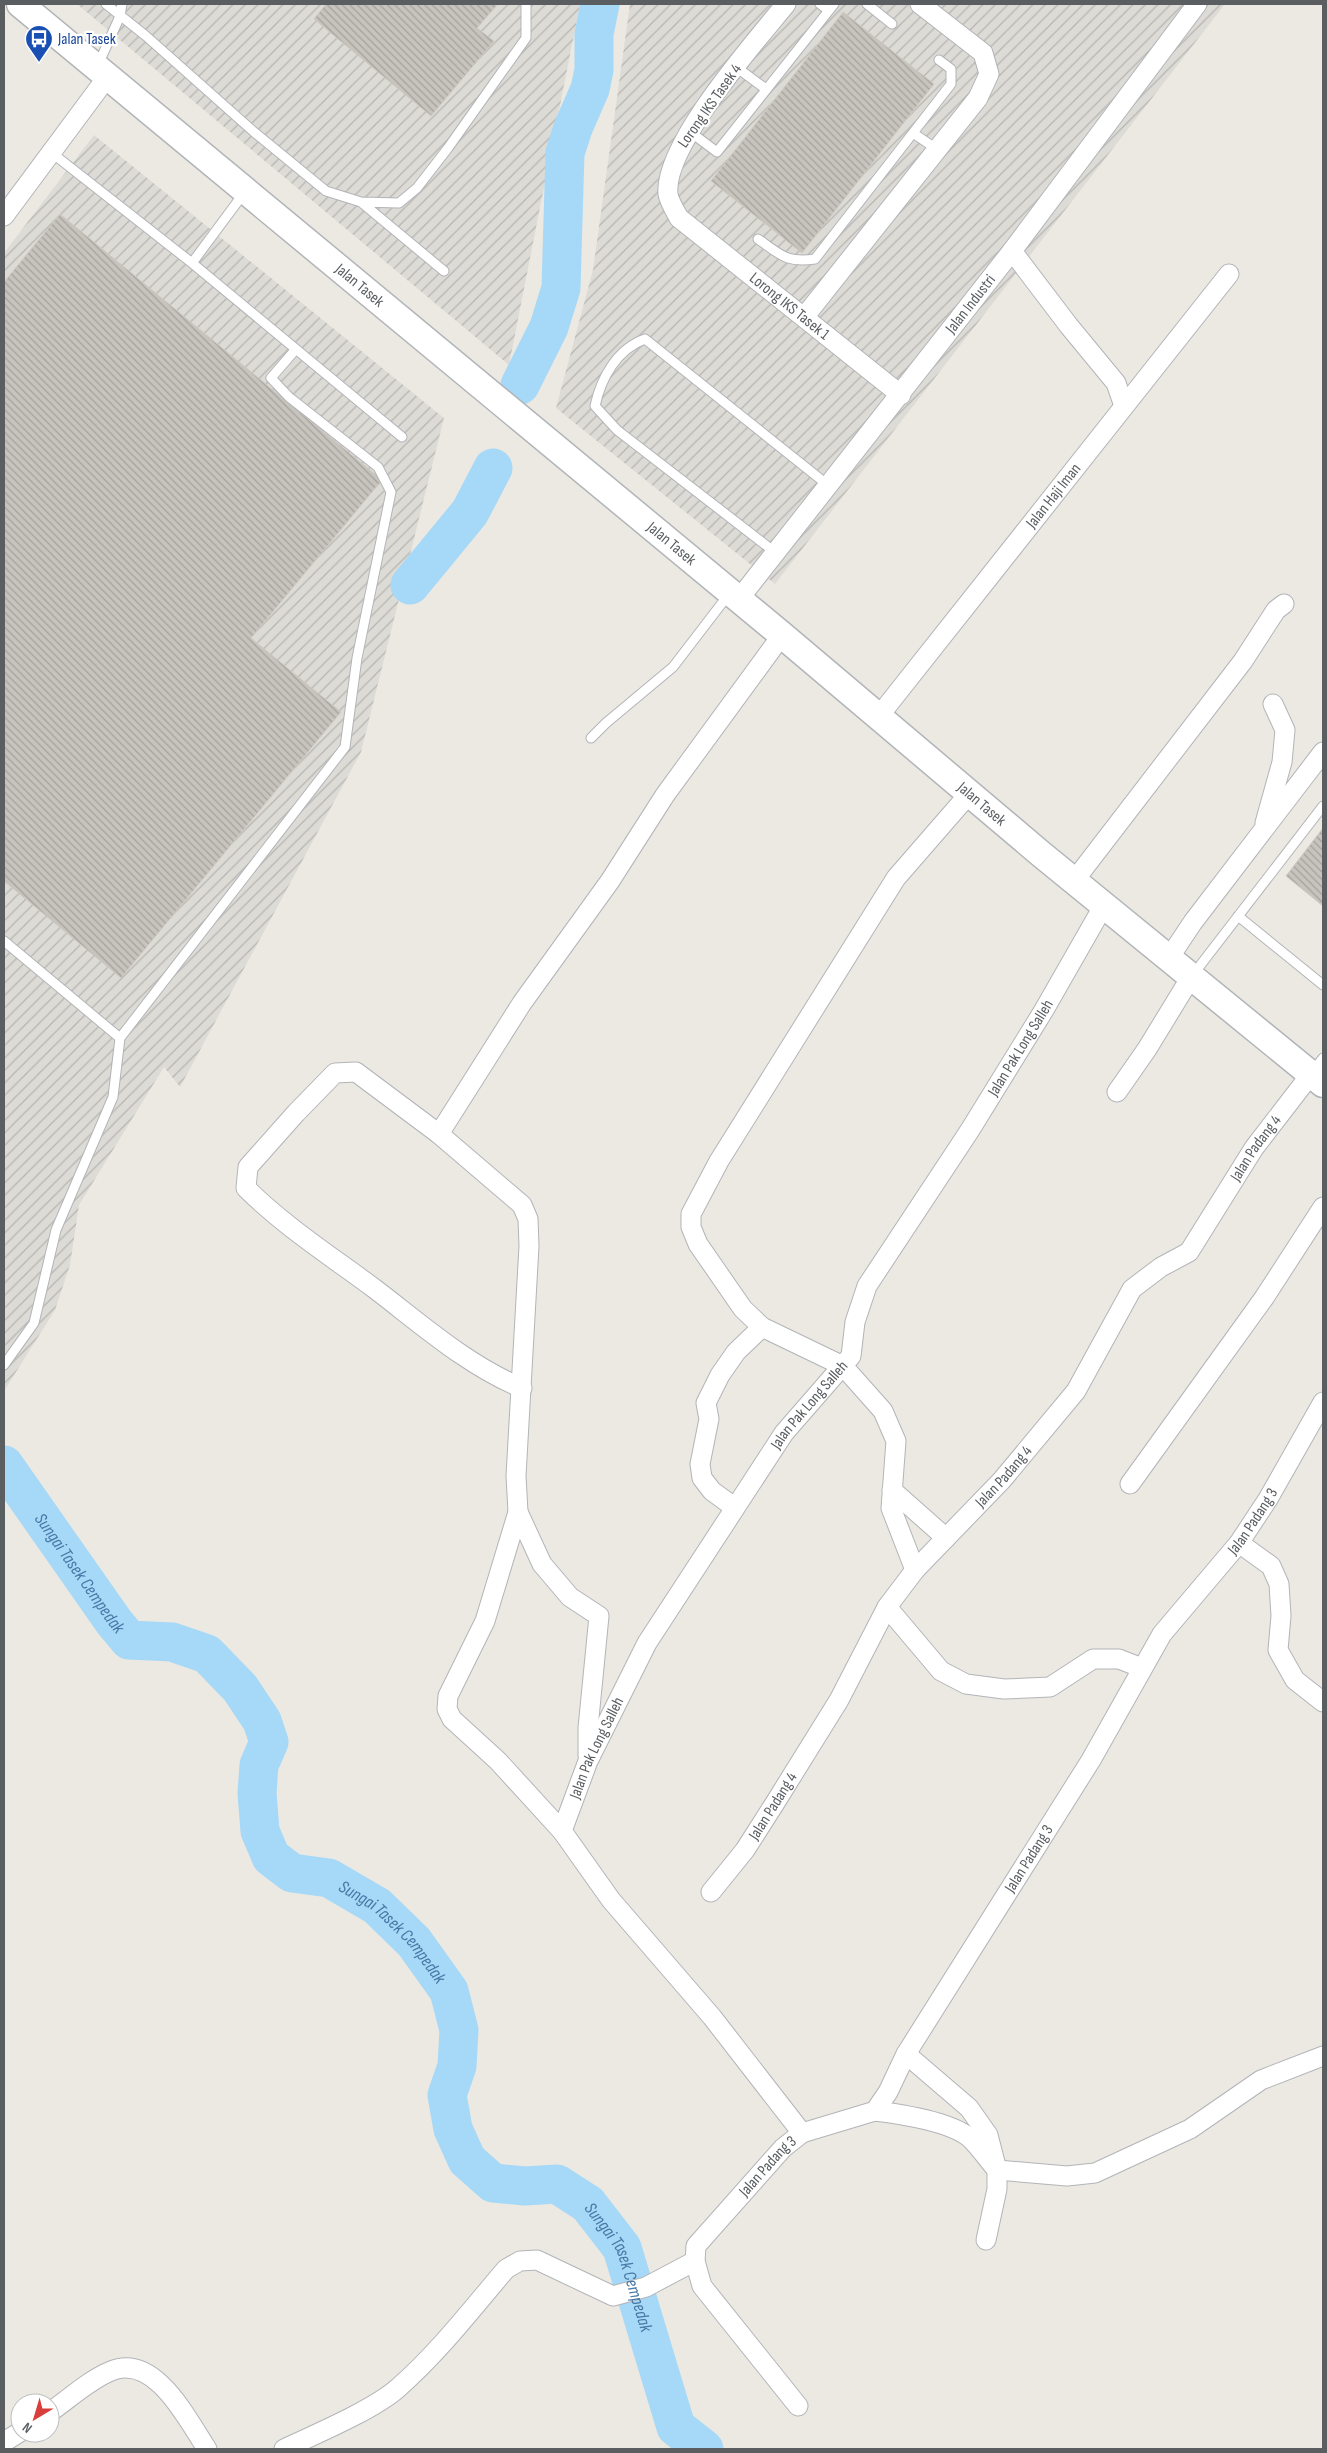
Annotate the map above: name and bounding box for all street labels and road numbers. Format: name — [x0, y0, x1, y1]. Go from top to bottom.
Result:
street label: Lorong IKS Tasek 4 — [674, 60, 746, 152]
street label: Jalan Tasek — [331, 259, 388, 311]
street label: Lorong IKS Tasek 1 — [746, 269, 834, 344]
street label: Jalan Industri — [941, 271, 999, 338]
street label: Jalan Haji Iman — [1021, 460, 1085, 533]
street label: Jalan Tasek — [642, 517, 700, 569]
street label: Jalan Tasek — [953, 777, 1010, 830]
street label: Jalan Pak Long Salleh — [983, 996, 1057, 1100]
street label: Jalan Padang 4 — [1226, 1111, 1285, 1185]
street label: Jalan Pak Long Salleh — [766, 1357, 852, 1454]
street label: Jalan Padang 4 — [971, 1442, 1036, 1512]
street label: Jalan Padang 3 — [1223, 1485, 1282, 1559]
street label: Jalan Pak Long Salleh — [565, 1694, 628, 1802]
street label: Jalan Padang 4 — [744, 1769, 801, 1844]
street label: Jalan Padang 3 — [1000, 1821, 1057, 1897]
street label: Jalan Padang 3 — [734, 2132, 800, 2201]

